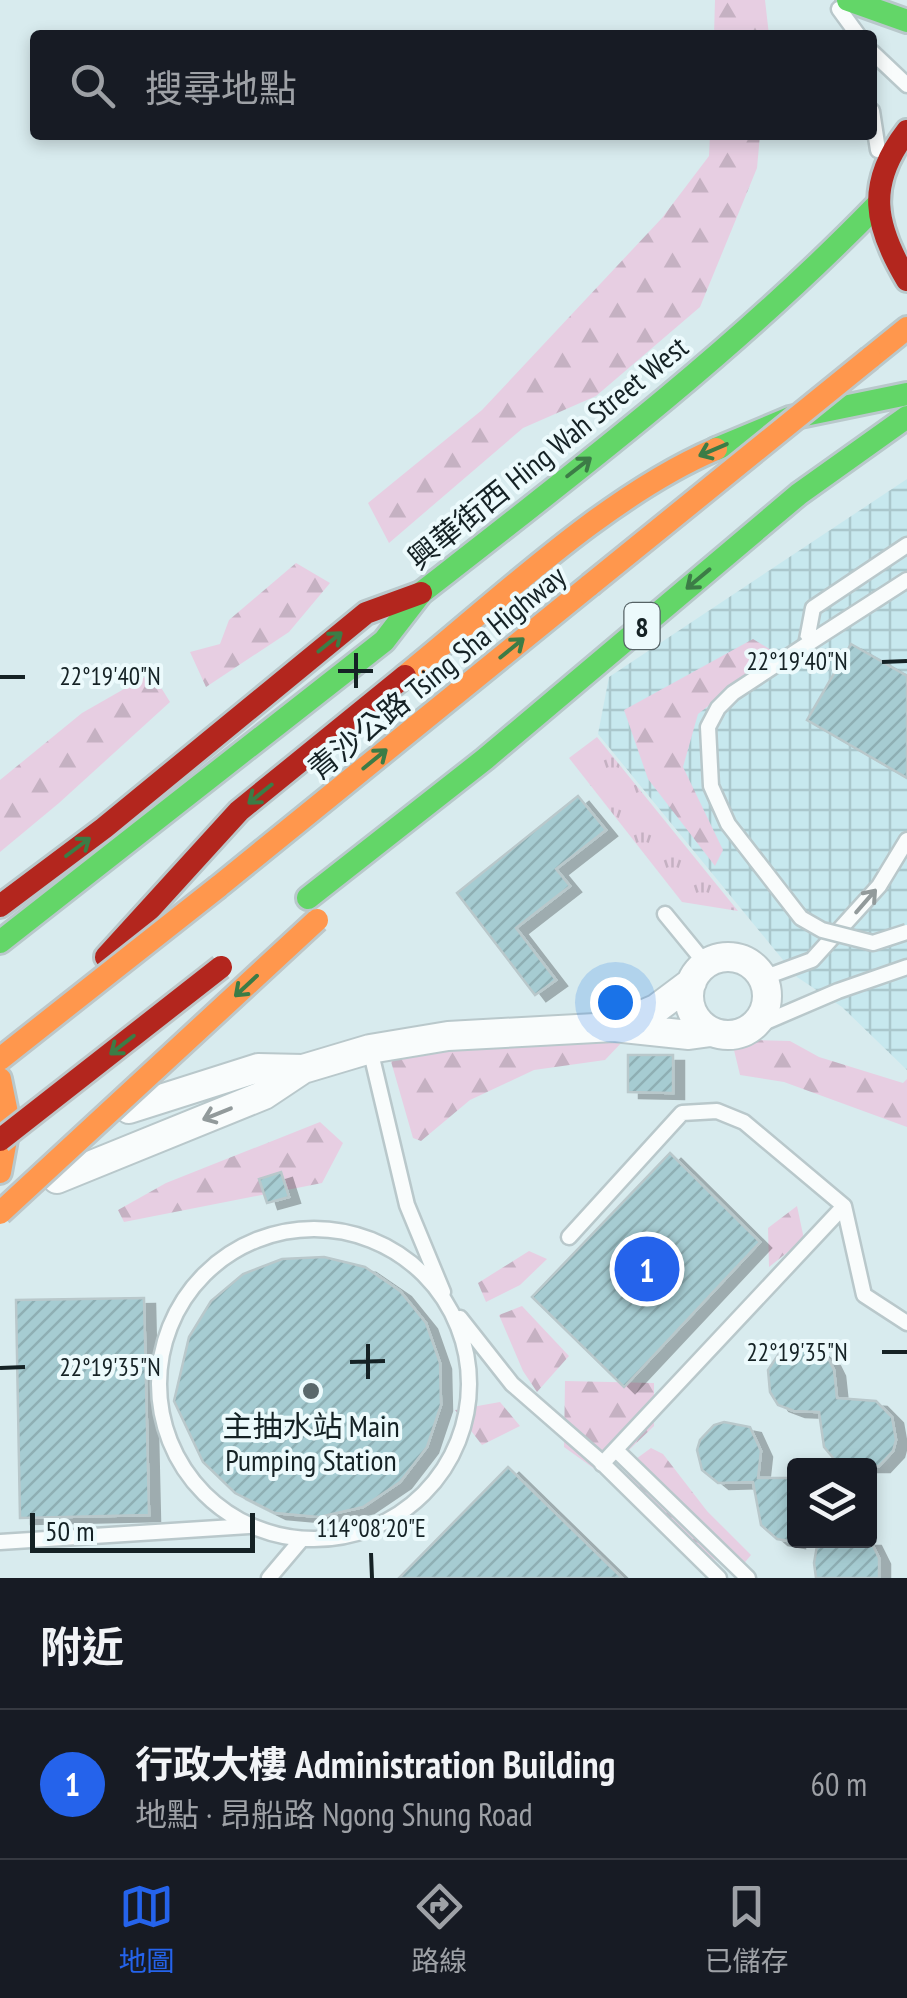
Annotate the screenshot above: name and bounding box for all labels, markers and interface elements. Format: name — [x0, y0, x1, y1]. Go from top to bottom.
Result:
search box — [30, 30, 877, 140]
icon: search — [65, 58, 120, 113]
text: 搜尋地點 — [145, 63, 297, 112]
street label: 興華街西 Hing Wah Street West — [399, 326, 696, 577]
one-way arrow — [699, 442, 729, 460]
one-way arrow — [566, 456, 592, 478]
street label: 青沙公路 Tsing Sha Highway — [299, 556, 573, 788]
one-way arrow — [686, 568, 711, 591]
road number: 8 — [624, 603, 660, 649]
one-way arrow — [317, 631, 343, 653]
one-way arrow — [498, 638, 525, 659]
text: 22°19'40"N — [746, 645, 848, 677]
text: 22°19'40"N — [59, 660, 161, 692]
one-way arrow — [361, 748, 387, 770]
one-way arrow — [248, 783, 274, 805]
one-way arrow — [64, 837, 91, 858]
one-way arrow — [855, 889, 878, 914]
one-way arrow — [234, 974, 258, 998]
your location — [590, 977, 641, 1028]
one-way arrow — [109, 1034, 136, 1055]
one-way arrow — [202, 1106, 233, 1124]
pin: 1 — [614, 1232, 680, 1306]
text: 22°19'35"N — [746, 1336, 848, 1368]
text: 22°19'35"N — [59, 1351, 161, 1383]
marker: 主抽水站 Main Pumping Station — [300, 1380, 322, 1402]
place label: 主抽水站 Main Pumping Station — [222, 1406, 400, 1479]
map controls — [787, 1458, 877, 1548]
button: layers — [787, 1458, 877, 1548]
scale bar — [30, 1508, 255, 1552]
text: 50 m — [45, 1512, 94, 1549]
text: 114°08'20"E — [316, 1512, 426, 1544]
text: 附近 — [40, 1619, 124, 1674]
text: 行政大樓 Administration Building — [135, 1739, 615, 1788]
text: 1 — [65, 1763, 80, 1805]
text: 60 m — [811, 1763, 867, 1805]
text: 地點 · 昂船路 Ngong Shung Road — [135, 1793, 533, 1835]
tab: 地圖 — [118, 1879, 175, 1979]
tab: 路線 — [411, 1879, 468, 1979]
tab: 已儲存 — [704, 1879, 789, 1979]

